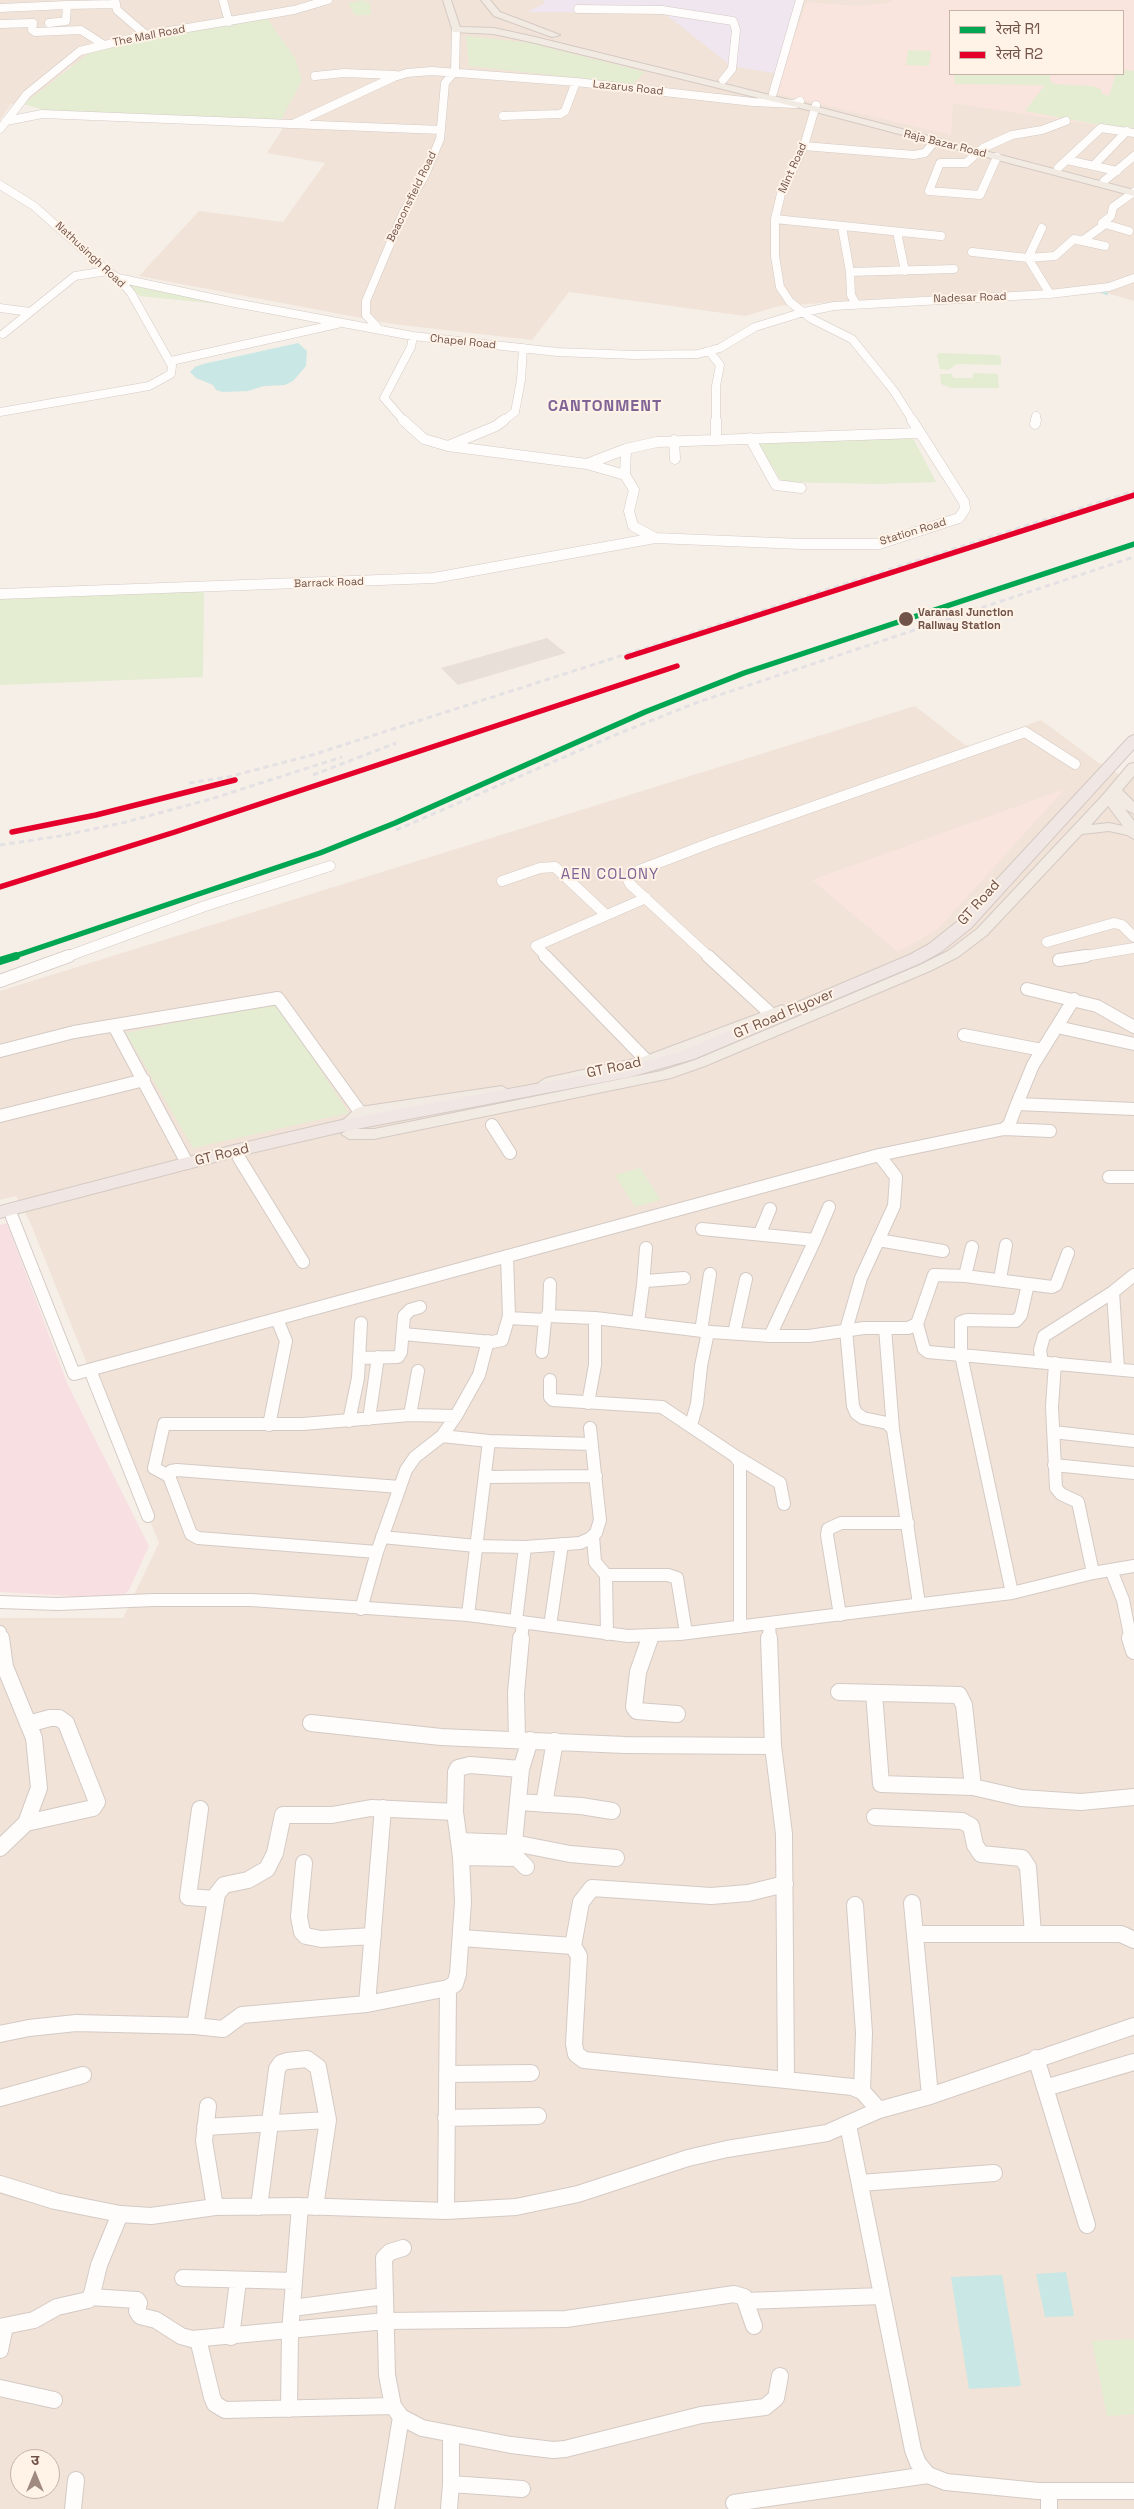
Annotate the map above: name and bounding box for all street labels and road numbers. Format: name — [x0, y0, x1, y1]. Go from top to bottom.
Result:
street label: The Mall Road — [112, 22, 186, 50]
street label: Lazarus Road — [592, 78, 664, 98]
street label: Raja Bazar Road — [902, 127, 988, 161]
street label: Mint Road — [776, 141, 810, 195]
street label: Beaconsfield Road — [384, 150, 440, 244]
street label: Nathusingh Road — [52, 219, 128, 291]
street label: Nadesar Road — [933, 290, 1007, 306]
street label: Chapel Road — [429, 332, 497, 352]
street label: Station Road — [878, 516, 948, 548]
street label: Barrack Road — [294, 575, 364, 591]
street label: GT Road — [954, 877, 1004, 929]
street label: GT Road Flyover — [731, 985, 837, 1043]
street label: GT Road — [585, 1054, 643, 1082]
street label: GT Road — [193, 1140, 251, 1170]

